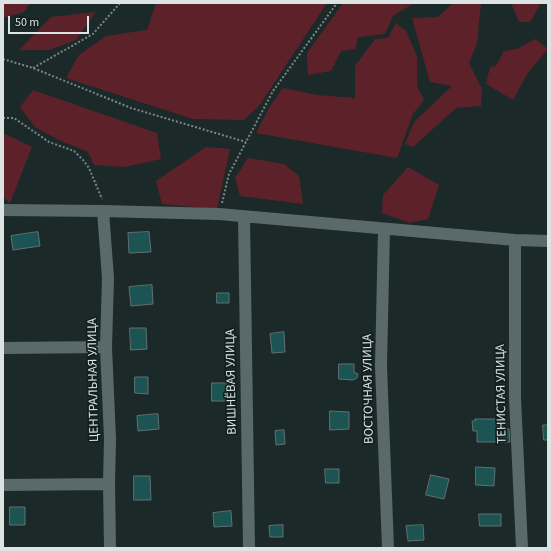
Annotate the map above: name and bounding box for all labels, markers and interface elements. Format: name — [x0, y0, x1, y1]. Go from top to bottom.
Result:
scale bar — [10, 8, 91, 34]
text: 50 m — [15, 14, 39, 31]
street label: ЦЕНТРАЛЬНАЯ УЛИЦА — [85, 318, 103, 442]
street label: ВИШНЁВАЯ УЛИЦА — [223, 329, 241, 435]
street label: ВОСТОЧНАЯ УЛИЦА — [360, 334, 378, 444]
street label: ТЕНИСТАЯ УЛИЦА — [493, 344, 511, 444]

